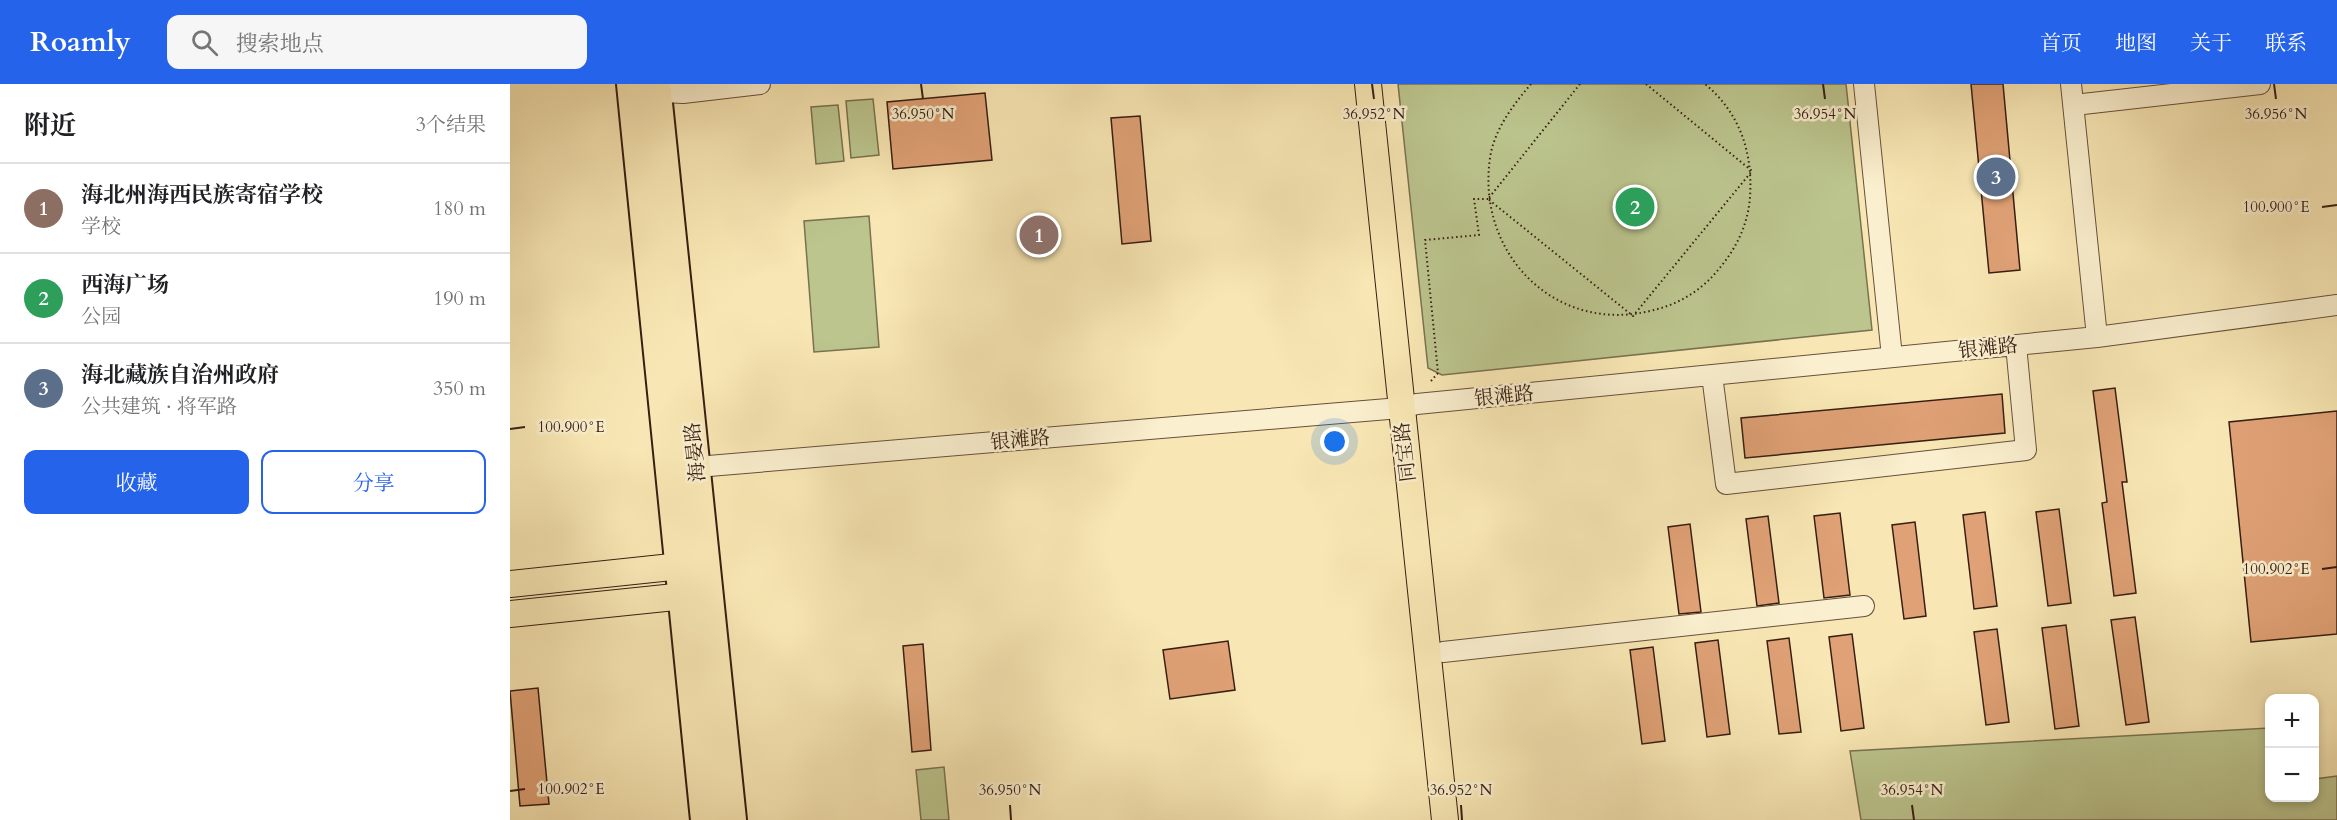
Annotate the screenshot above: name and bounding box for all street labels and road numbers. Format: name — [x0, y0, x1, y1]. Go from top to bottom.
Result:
street label: 银滩路 — [1957, 331, 2019, 365]
street label: 银滩路 — [1473, 379, 1535, 413]
street label: 海晏路 — [678, 421, 712, 483]
street label: 同宝路 — [1388, 421, 1422, 483]
street label: 银滩路 — [989, 424, 1051, 456]

